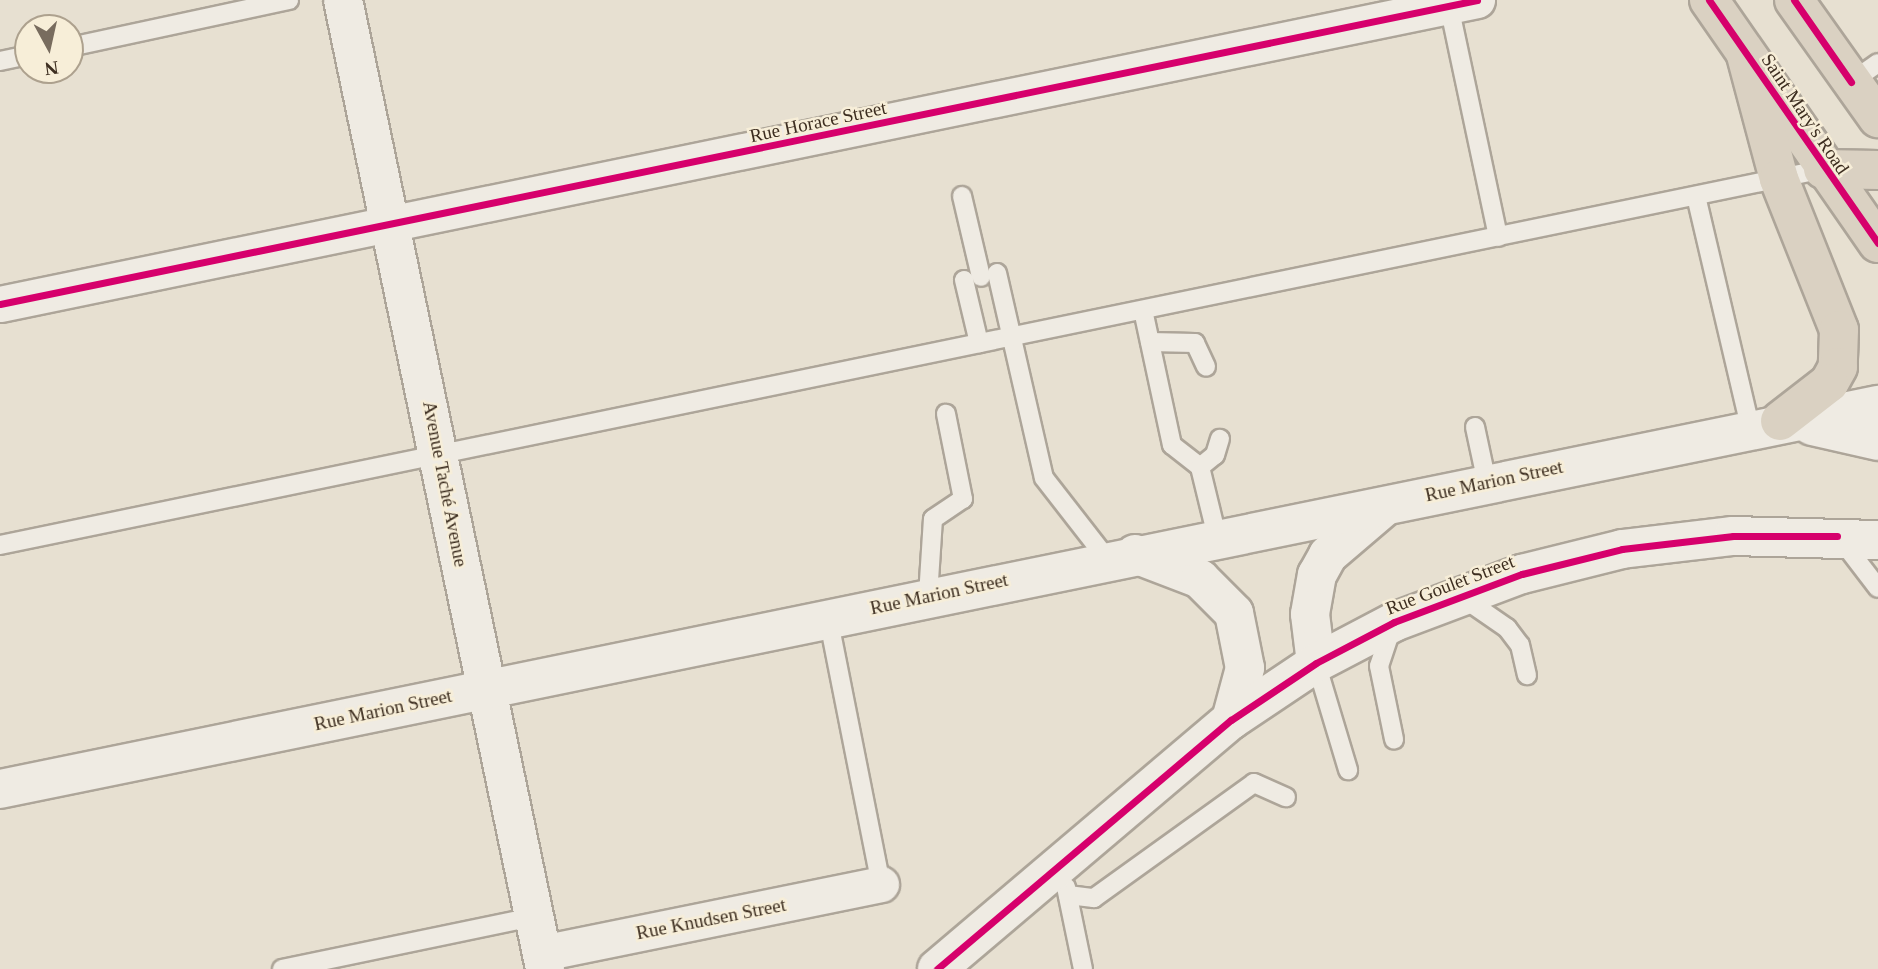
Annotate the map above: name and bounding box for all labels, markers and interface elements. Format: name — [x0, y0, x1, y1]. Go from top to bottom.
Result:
north arrow — [14, 14, 84, 84]
street label: Saint Mary's Road — [1756, 49, 1854, 179]
text: N — [43, 57, 60, 80]
street label: Rue Horace Street — [748, 96, 888, 148]
street label: Avenue Taché Avenue — [418, 398, 472, 570]
street label: Rue Marion Street — [1423, 455, 1565, 507]
street label: Rue Goulet Street — [1382, 550, 1518, 620]
street label: Rue Marion Street — [868, 568, 1010, 620]
street label: Rue Marion Street — [312, 684, 454, 736]
street label: Rue Knudsen Street — [634, 893, 788, 945]

